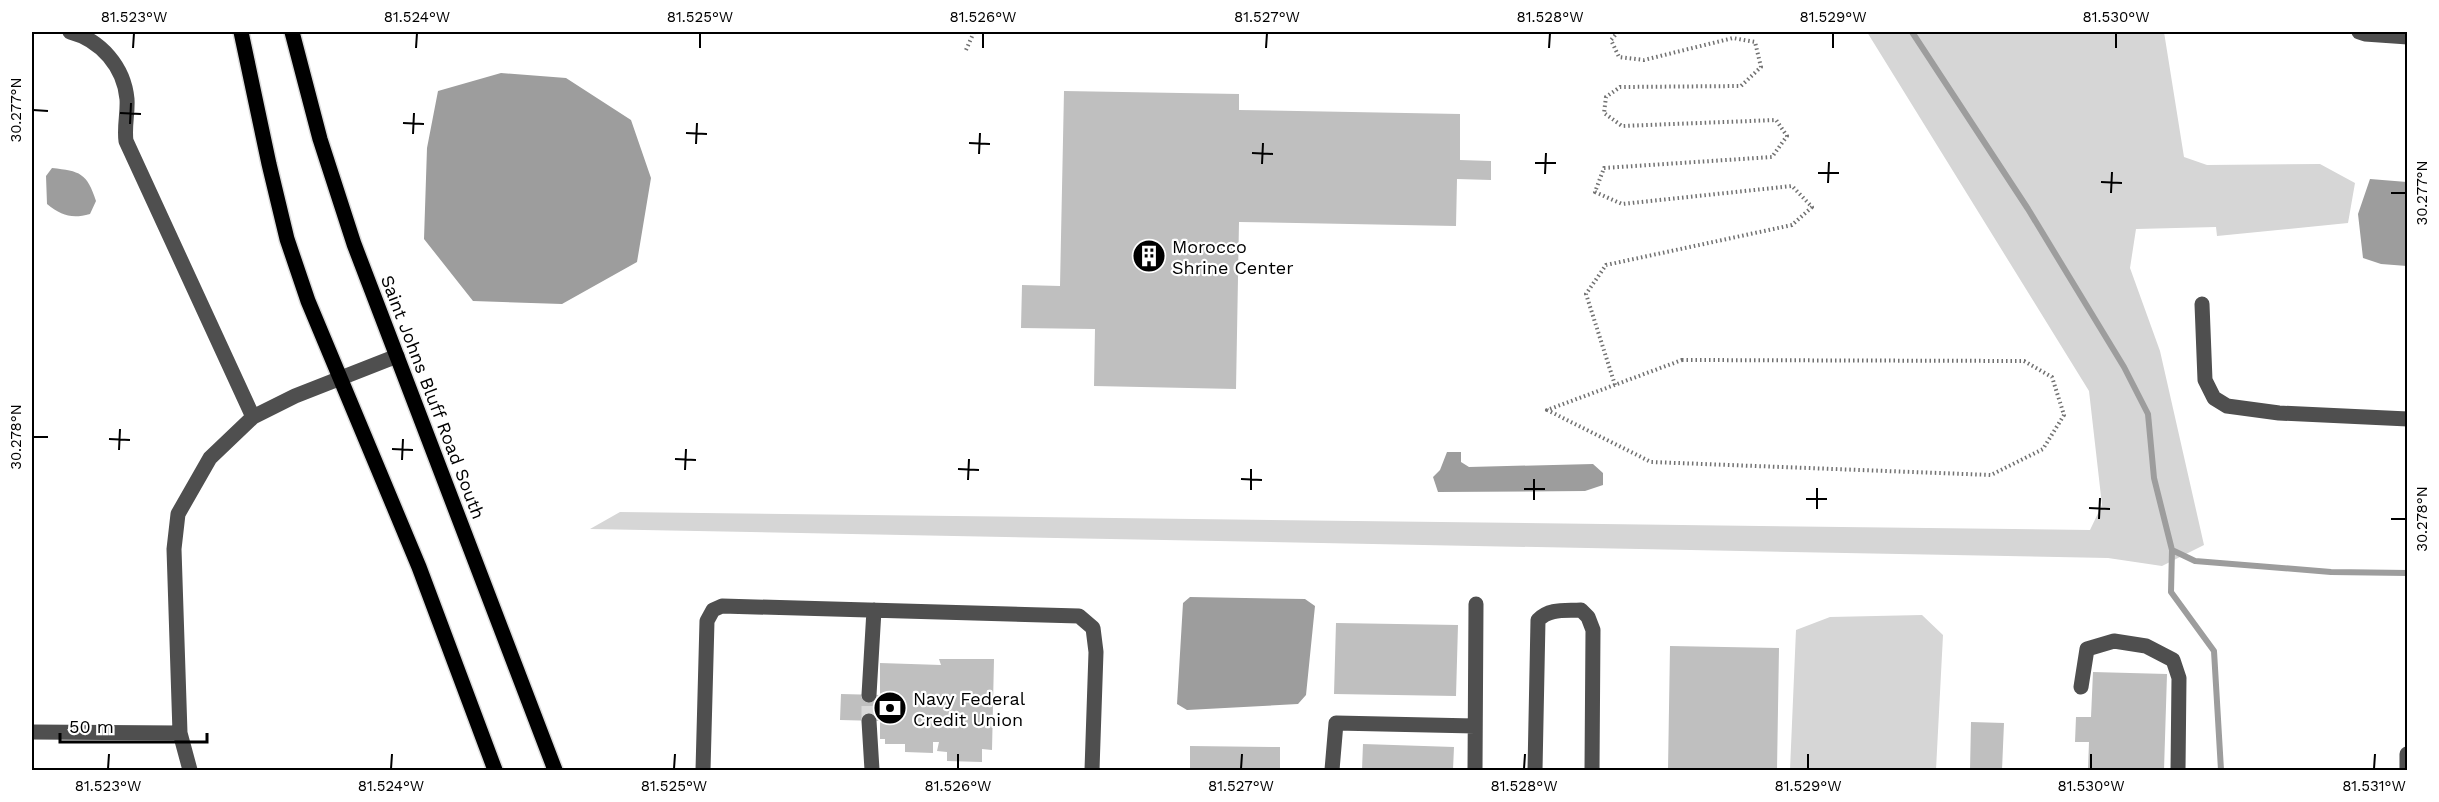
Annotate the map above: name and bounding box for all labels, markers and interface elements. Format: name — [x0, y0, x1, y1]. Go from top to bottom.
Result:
text: 81.523°W — [101, 8, 167, 26]
text: 81.524°W — [384, 8, 450, 26]
text: 81.525°W — [667, 8, 733, 26]
text: 81.526°W — [950, 8, 1017, 26]
text: 81.527°W — [1234, 8, 1300, 26]
text: 81.528°W — [1516, 8, 1584, 26]
text: 81.529°W — [1799, 8, 1867, 26]
text: 81.530°W — [2082, 8, 2150, 26]
text: 30.277°N — [7, 78, 25, 142]
text: 30.277°N — [2413, 161, 2431, 225]
place label: Morocco Shrine Center — [1172, 236, 1294, 278]
building icon: Morocco Shrine Center — [1131, 238, 1167, 274]
street label: Saint Johns Bluff Road South — [377, 272, 489, 522]
text: 30.278°N — [7, 404, 25, 470]
text: 30.278°N — [2413, 486, 2431, 552]
place label: Navy Federal Credit Union — [913, 688, 1026, 730]
bank icon: Navy Federal Credit Union — [872, 690, 908, 726]
scale bar — [60, 706, 207, 744]
text: 50 m — [69, 716, 114, 737]
text: 81.523°W — [75, 777, 141, 795]
text: 81.524°W — [358, 777, 424, 795]
text: 81.525°W — [641, 777, 707, 795]
text: 81.526°W — [925, 777, 992, 795]
text: 81.527°W — [1208, 777, 1274, 795]
text: 81.528°W — [1490, 777, 1558, 795]
text: 81.529°W — [1774, 777, 1842, 795]
text: 81.530°W — [2057, 777, 2125, 795]
text: 81.531°W — [2342, 777, 2406, 795]

